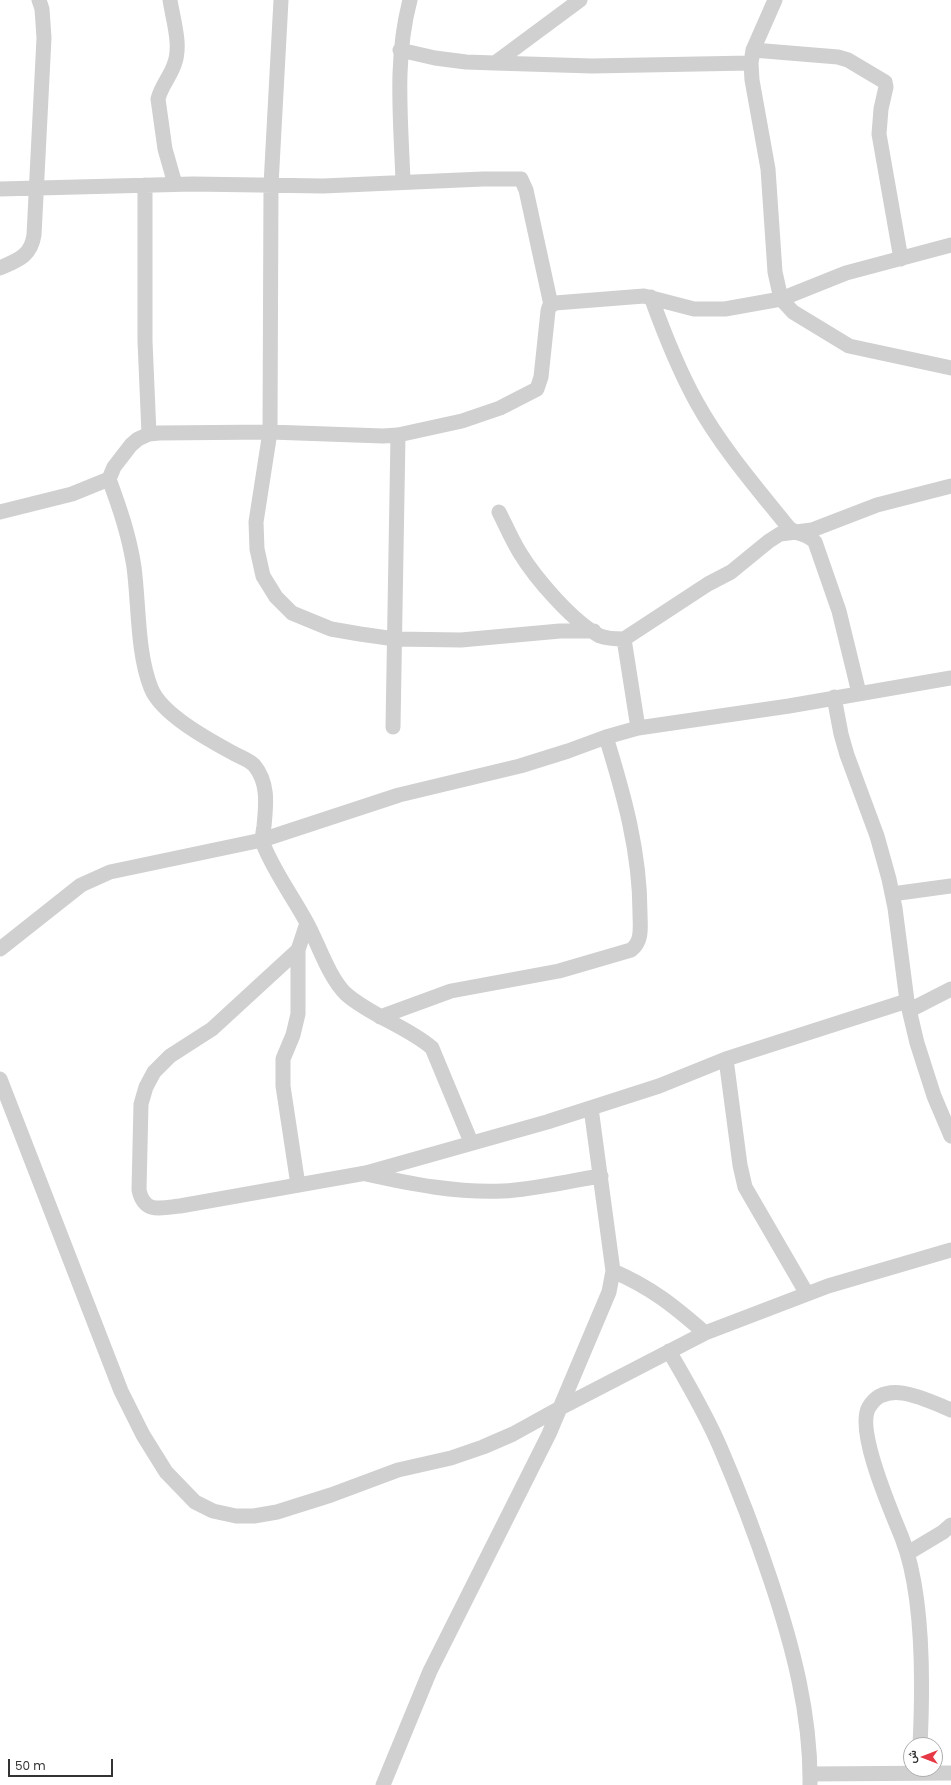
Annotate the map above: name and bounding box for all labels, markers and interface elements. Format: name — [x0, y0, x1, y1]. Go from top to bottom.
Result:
north arrow — [903, 1737, 943, 1777]
text: ش — [904, 1750, 920, 1764]
scale bar — [10, 1751, 115, 1777]
text: 50 m — [15, 1757, 46, 1774]

